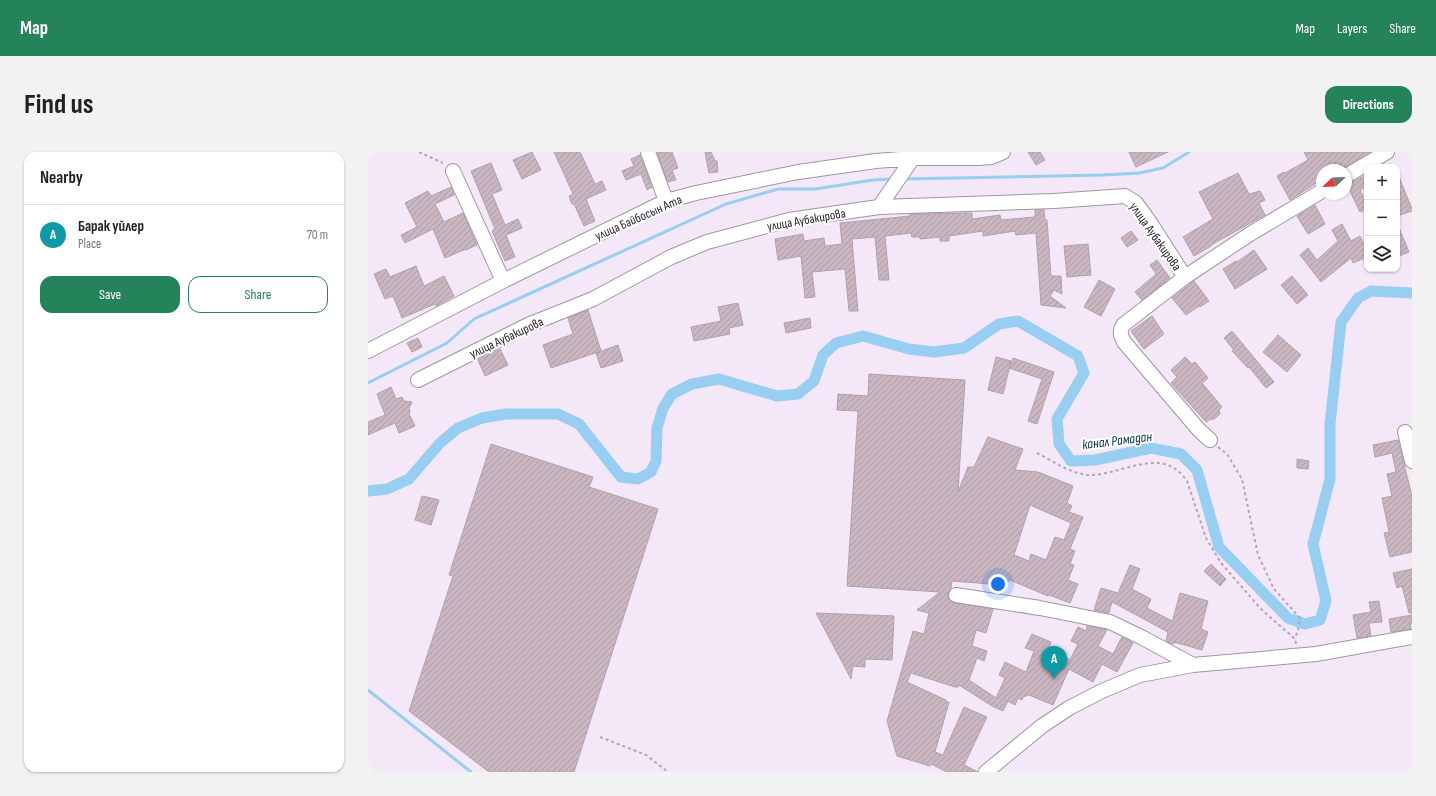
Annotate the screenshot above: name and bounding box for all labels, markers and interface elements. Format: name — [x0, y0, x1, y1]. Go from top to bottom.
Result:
text: Map — [20, 17, 48, 40]
text: Map — [1295, 20, 1315, 37]
text: Layers — [1337, 20, 1367, 37]
text: Share — [1389, 20, 1416, 37]
button: Directions — [1325, 86, 1412, 123]
text: Find us — [24, 88, 93, 121]
north arrow — [1316, 164, 1352, 200]
map controls — [1364, 164, 1400, 272]
button: + — [1364, 164, 1400, 200]
text: Nearby — [40, 168, 83, 188]
street label: улица Байбосын Ата — [592, 192, 684, 244]
street label: улица Аубакирова — [1126, 199, 1185, 274]
button: − — [1364, 200, 1400, 236]
street label: улица Аубакирова — [766, 205, 847, 235]
text: Барак уйлер — [78, 217, 144, 236]
text: A — [50, 227, 56, 243]
text: 70 m — [307, 227, 328, 243]
text: Place — [78, 236, 101, 252]
button: layers — [1364, 236, 1400, 272]
button: Save — [40, 276, 180, 313]
button: Share — [188, 276, 328, 313]
street label: улица Аубакирова — [467, 314, 546, 362]
water label: канал Рамадан — [1081, 428, 1153, 453]
your location — [988, 574, 1008, 594]
pin: A — [1041, 646, 1067, 679]

